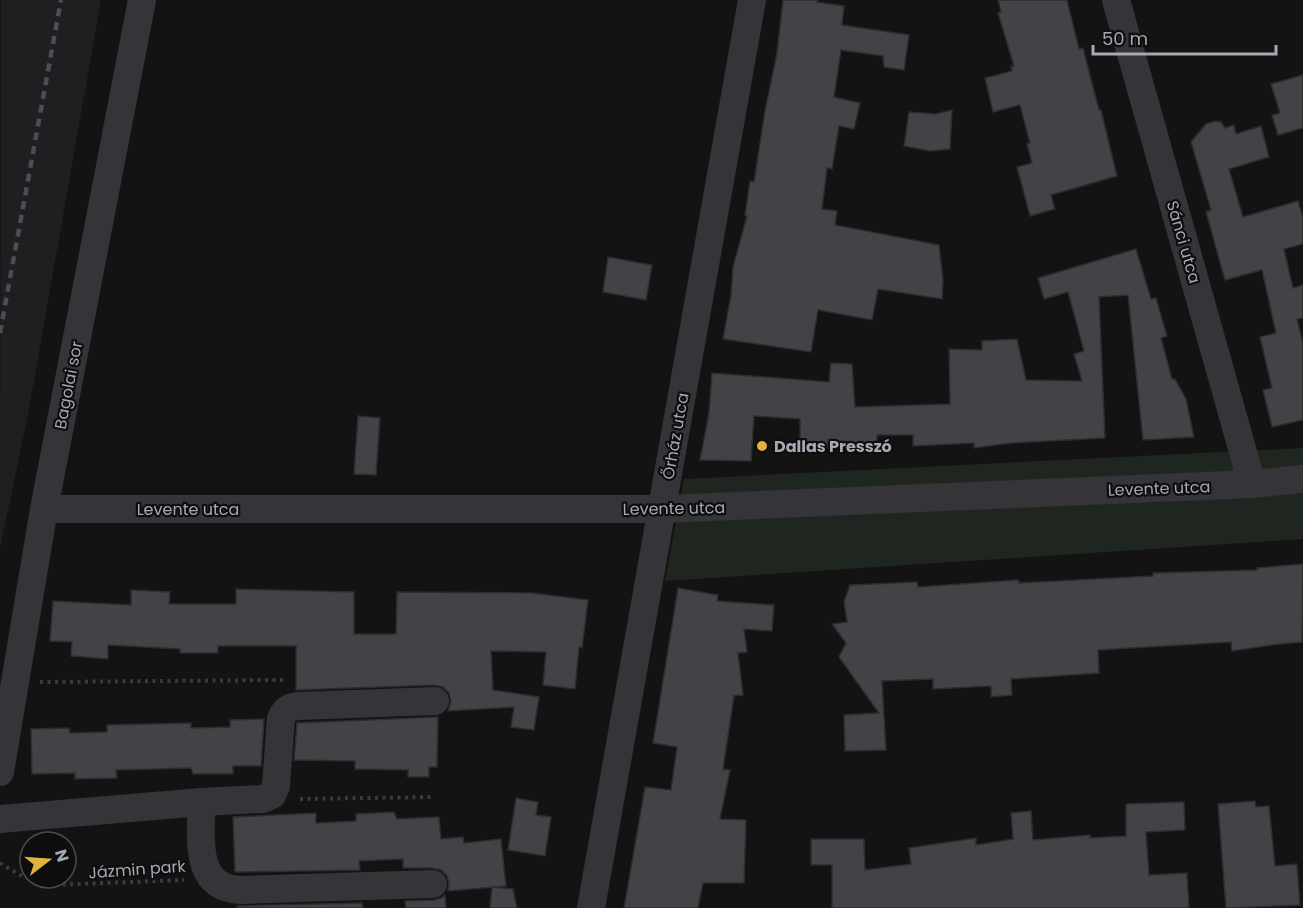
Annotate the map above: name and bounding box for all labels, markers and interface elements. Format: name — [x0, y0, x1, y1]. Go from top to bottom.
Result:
scale bar — [1093, 18, 1276, 56]
text: 50 m — [1102, 26, 1148, 51]
street label: Sánci utca — [1161, 198, 1206, 286]
street label: Bagolai sor — [49, 339, 88, 431]
street label: Őrház utca — [657, 391, 694, 481]
place label: Dallas Presszó — [774, 435, 892, 458]
marker: Dallas Presszó — [755, 439, 769, 453]
street label: Levente utca — [1107, 475, 1211, 502]
street label: Levente utca — [623, 496, 725, 521]
street label: Levente utca — [137, 498, 239, 521]
north arrow — [18, 830, 78, 890]
text: N — [49, 847, 75, 865]
street label: Jázmin park — [88, 855, 187, 884]

